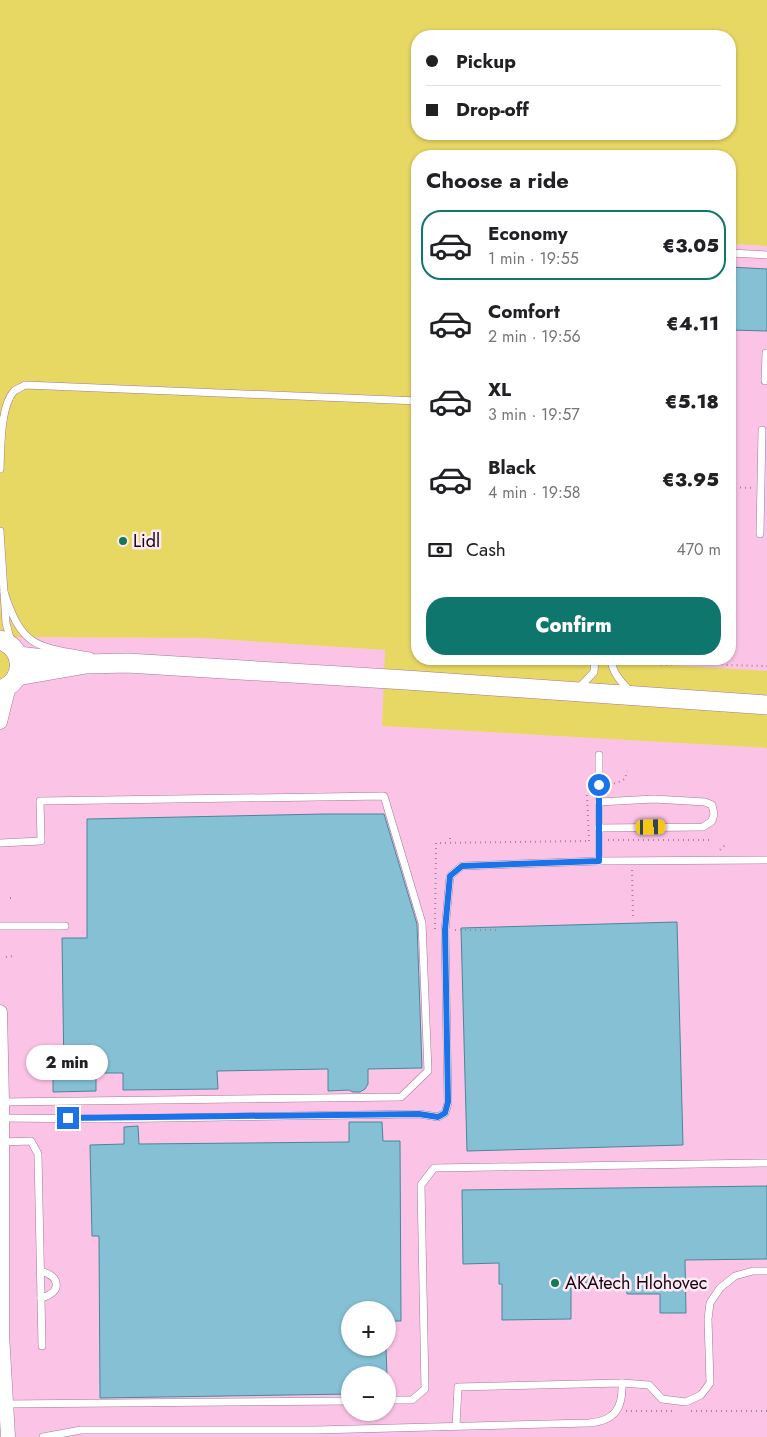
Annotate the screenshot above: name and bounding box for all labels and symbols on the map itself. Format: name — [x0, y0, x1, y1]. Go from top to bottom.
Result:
place label: Lidl — [133, 528, 160, 554]
marker: Lidl — [117, 535, 129, 547]
route start — [588, 774, 610, 796]
car — [635, 819, 666, 835]
callout: 2 min — [27, 1046, 109, 1080]
route end — [57, 1107, 79, 1129]
place label: AKAtech Hlohovec — [565, 1270, 707, 1296]
marker: AKAtech Hlohovec — [549, 1277, 561, 1289]

